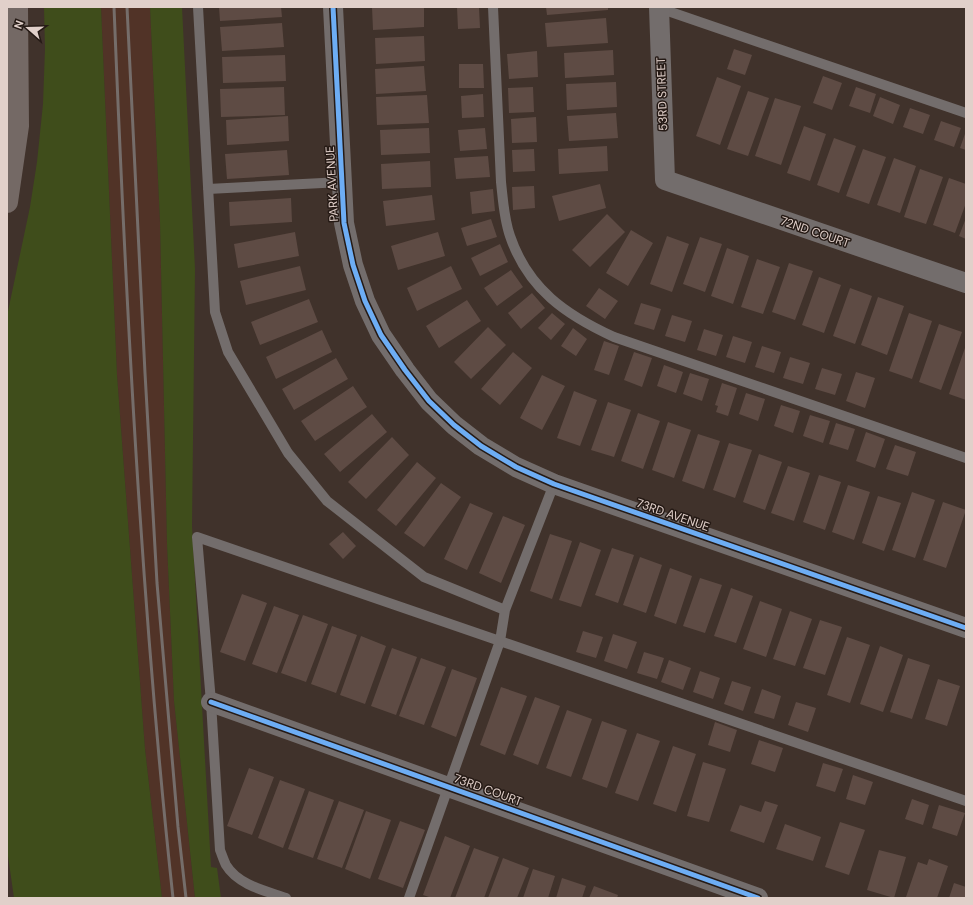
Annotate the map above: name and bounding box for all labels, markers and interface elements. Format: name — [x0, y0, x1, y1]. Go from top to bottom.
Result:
north arrow — [8, 8, 48, 48]
text: N — [11, 18, 27, 31]
street label: 53RD STREET — [653, 57, 671, 131]
street label: PARK AVENUE — [322, 146, 342, 222]
street label: 72ND COURT — [778, 213, 852, 251]
street label: 73RD AVENUE — [634, 495, 712, 535]
street label: 73RD COURT — [452, 770, 525, 810]

